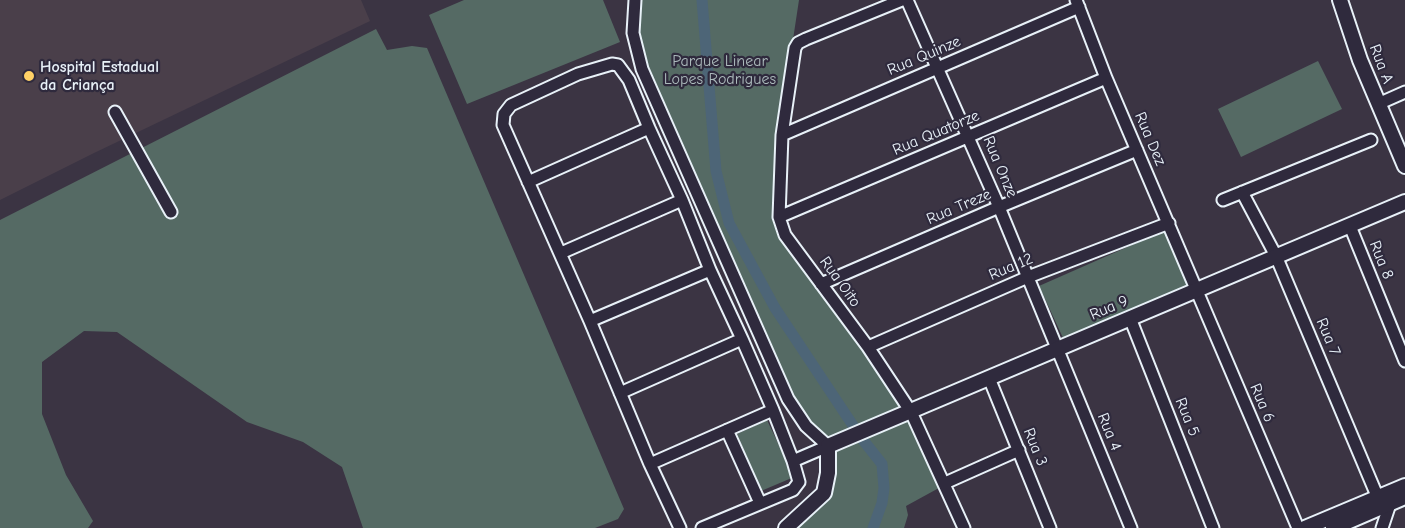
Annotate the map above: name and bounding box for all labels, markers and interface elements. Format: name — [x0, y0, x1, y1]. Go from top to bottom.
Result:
street label: Rua Quinze — [884, 32, 964, 80]
street label: Rua A — [1365, 42, 1397, 86]
park label: Parque Linear Lopes Rodrigues — [664, 51, 776, 89]
place label: Hospital Estadual da Criança — [40, 57, 159, 95]
marker: Hospital Estadual da Criança — [22, 69, 36, 83]
street label: Rua Quatorze — [890, 106, 982, 160]
street label: Rua Dez — [1130, 109, 1170, 169]
street label: Rua Onze — [978, 133, 1022, 201]
street label: Rua Treze — [924, 185, 994, 229]
street label: Rua 8 — [1365, 238, 1397, 282]
street label: Rua 12 — [986, 249, 1036, 285]
street label: Rua Oito — [815, 253, 865, 311]
street label: Rua 9 — [1087, 291, 1131, 325]
street label: Rua 7 — [1312, 315, 1344, 359]
street label: Rua 6 — [1245, 381, 1279, 425]
street label: Rua 5 — [1171, 395, 1203, 439]
street label: Rua 4 — [1093, 410, 1125, 454]
street label: Rua 3 — [1019, 425, 1051, 469]

